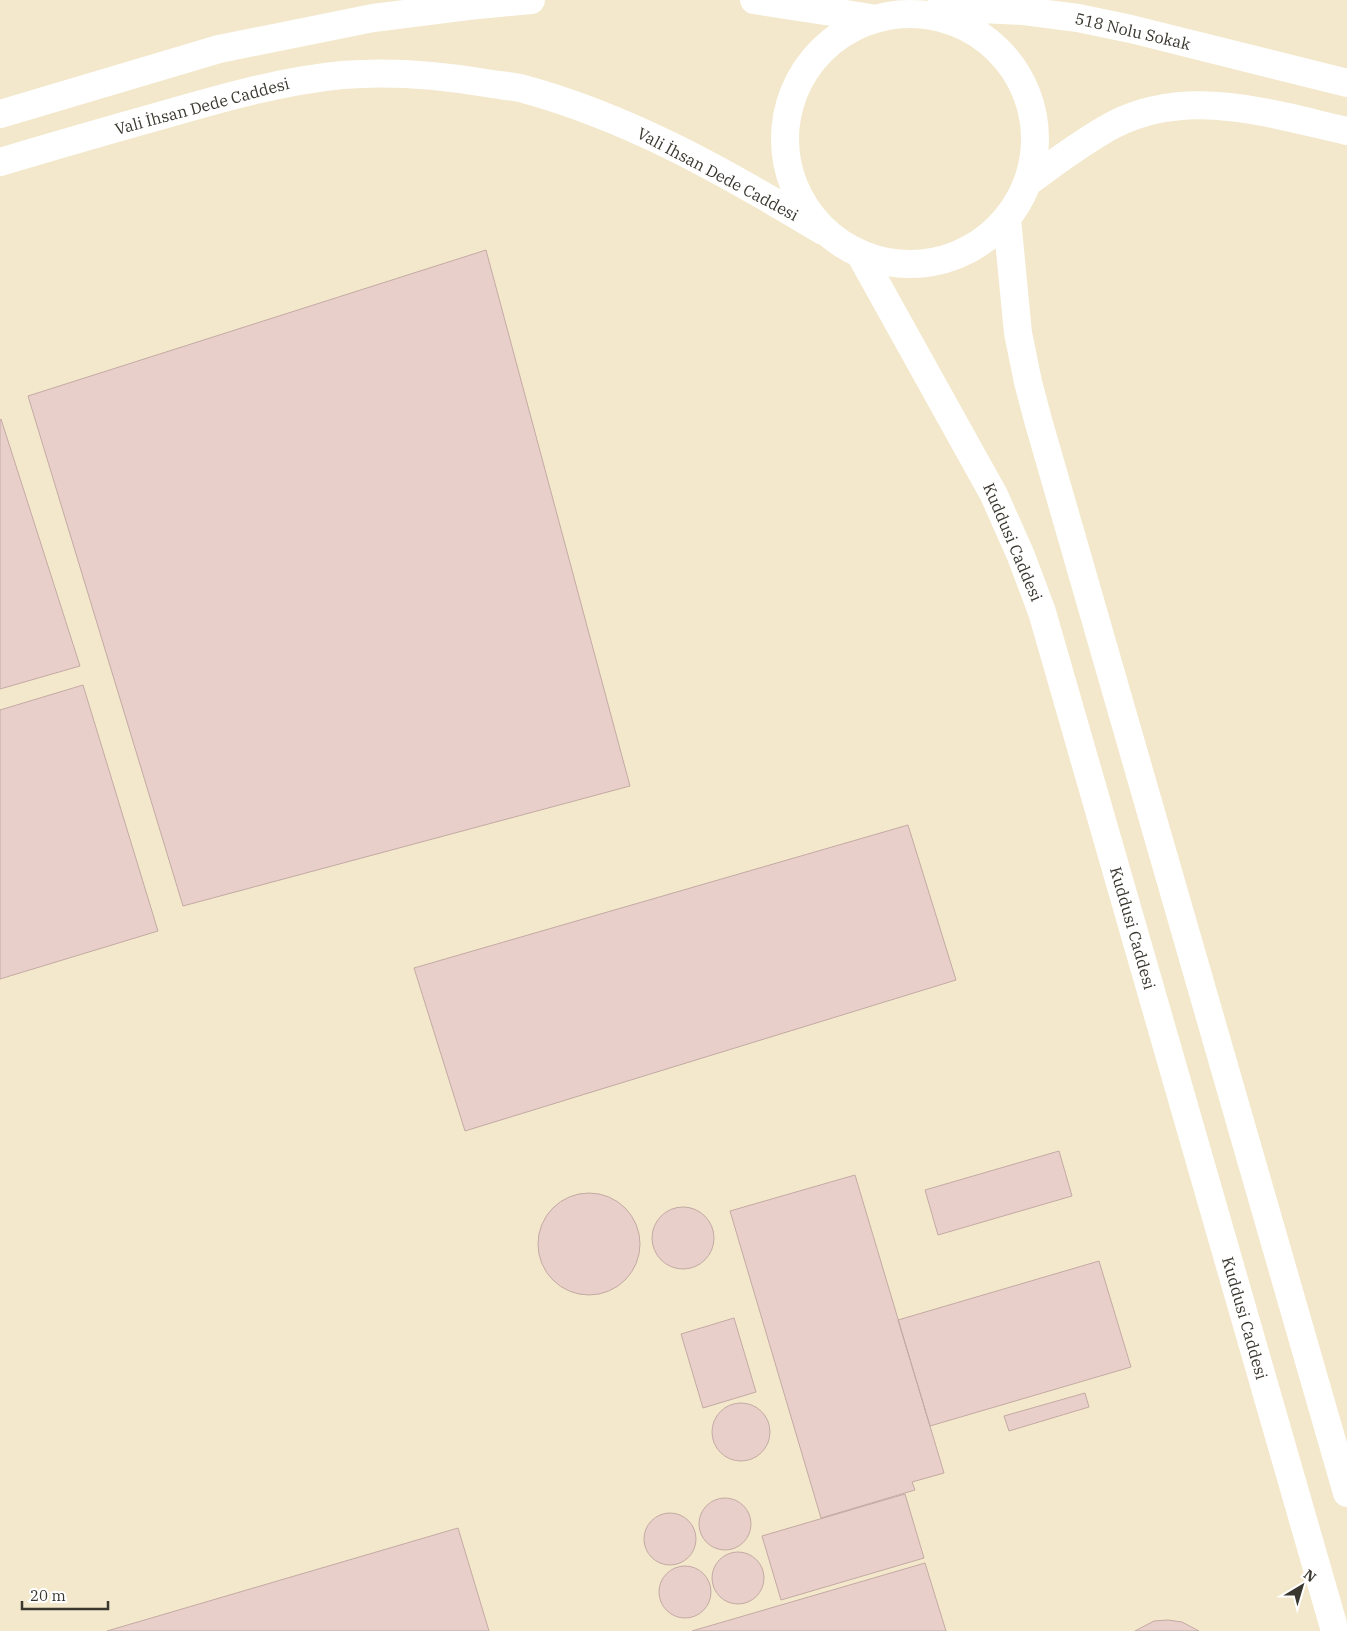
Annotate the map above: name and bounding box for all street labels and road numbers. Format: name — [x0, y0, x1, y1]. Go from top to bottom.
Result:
street label: 518 Nolu Sokak — [1073, 8, 1193, 54]
street label: Vali İhsan Dede Caddesi — [113, 73, 291, 139]
street label: Vali İhsan Dede Caddesi — [634, 123, 802, 225]
street label: Kuddusi Caddesi — [979, 480, 1047, 604]
street label: Kuddusi Caddesi — [1106, 864, 1160, 992]
street label: Kuddusi Caddesi — [1218, 1254, 1272, 1382]

